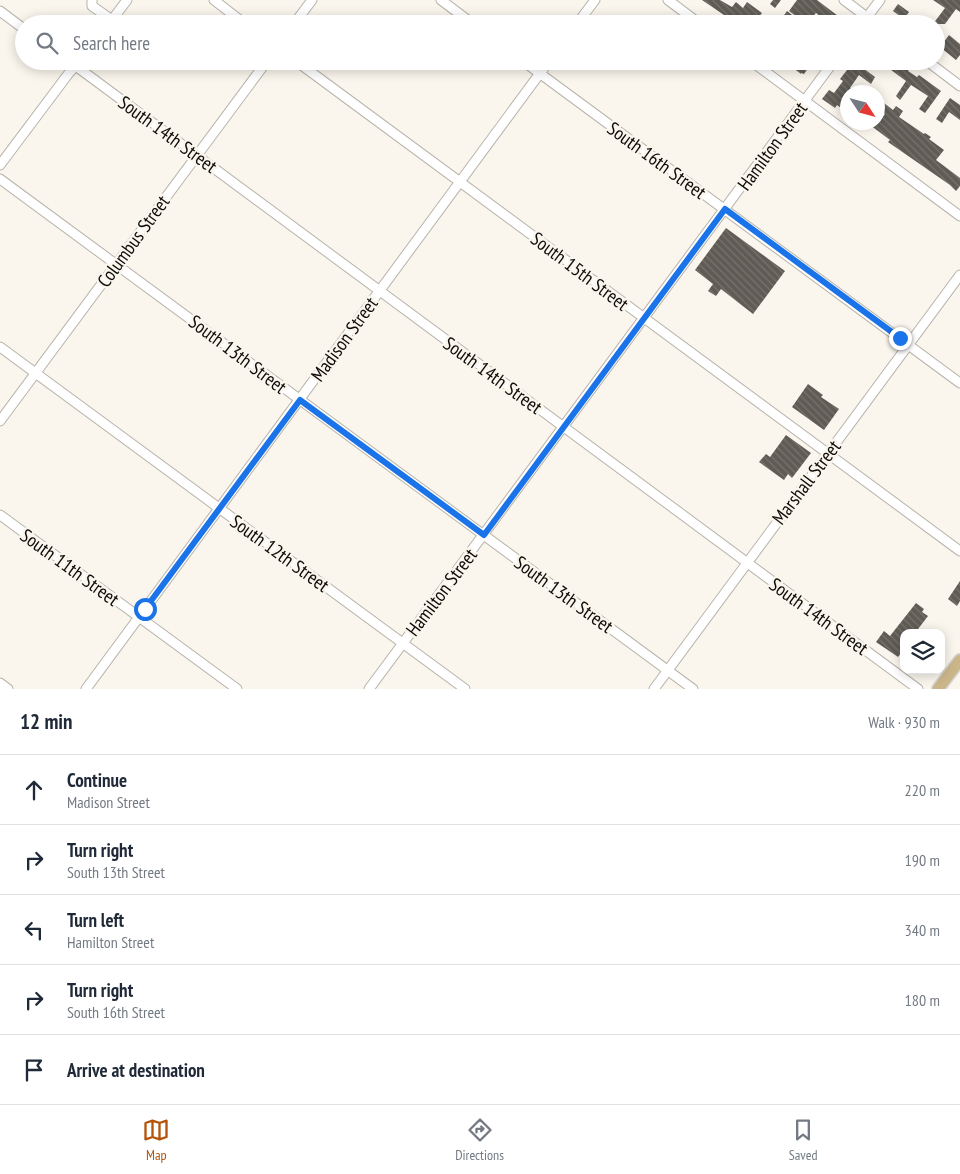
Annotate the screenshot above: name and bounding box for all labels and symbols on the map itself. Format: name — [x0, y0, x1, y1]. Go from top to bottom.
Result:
north arrow — [840, 85, 885, 130]
street label: South 14th Street — [114, 90, 223, 178]
street label: Hamilton Street — [732, 96, 813, 195]
street label: South 16th Street — [603, 116, 712, 204]
street label: Columbus Street — [92, 190, 175, 292]
street label: South 15th Street — [526, 226, 634, 316]
street label: Madison Street — [305, 292, 383, 386]
street label: South 13th Street — [184, 309, 292, 399]
route end — [889, 327, 912, 350]
street label: South 14th Street — [439, 331, 548, 419]
street label: Marshall Street — [766, 434, 846, 529]
street label: South 12th Street — [226, 509, 335, 597]
street label: South 11th Street — [16, 523, 125, 611]
street label: Hamilton Street — [400, 543, 482, 641]
street label: South 13th Street — [510, 550, 619, 638]
street label: South 14th Street — [765, 572, 874, 660]
route start — [134, 598, 157, 621]

